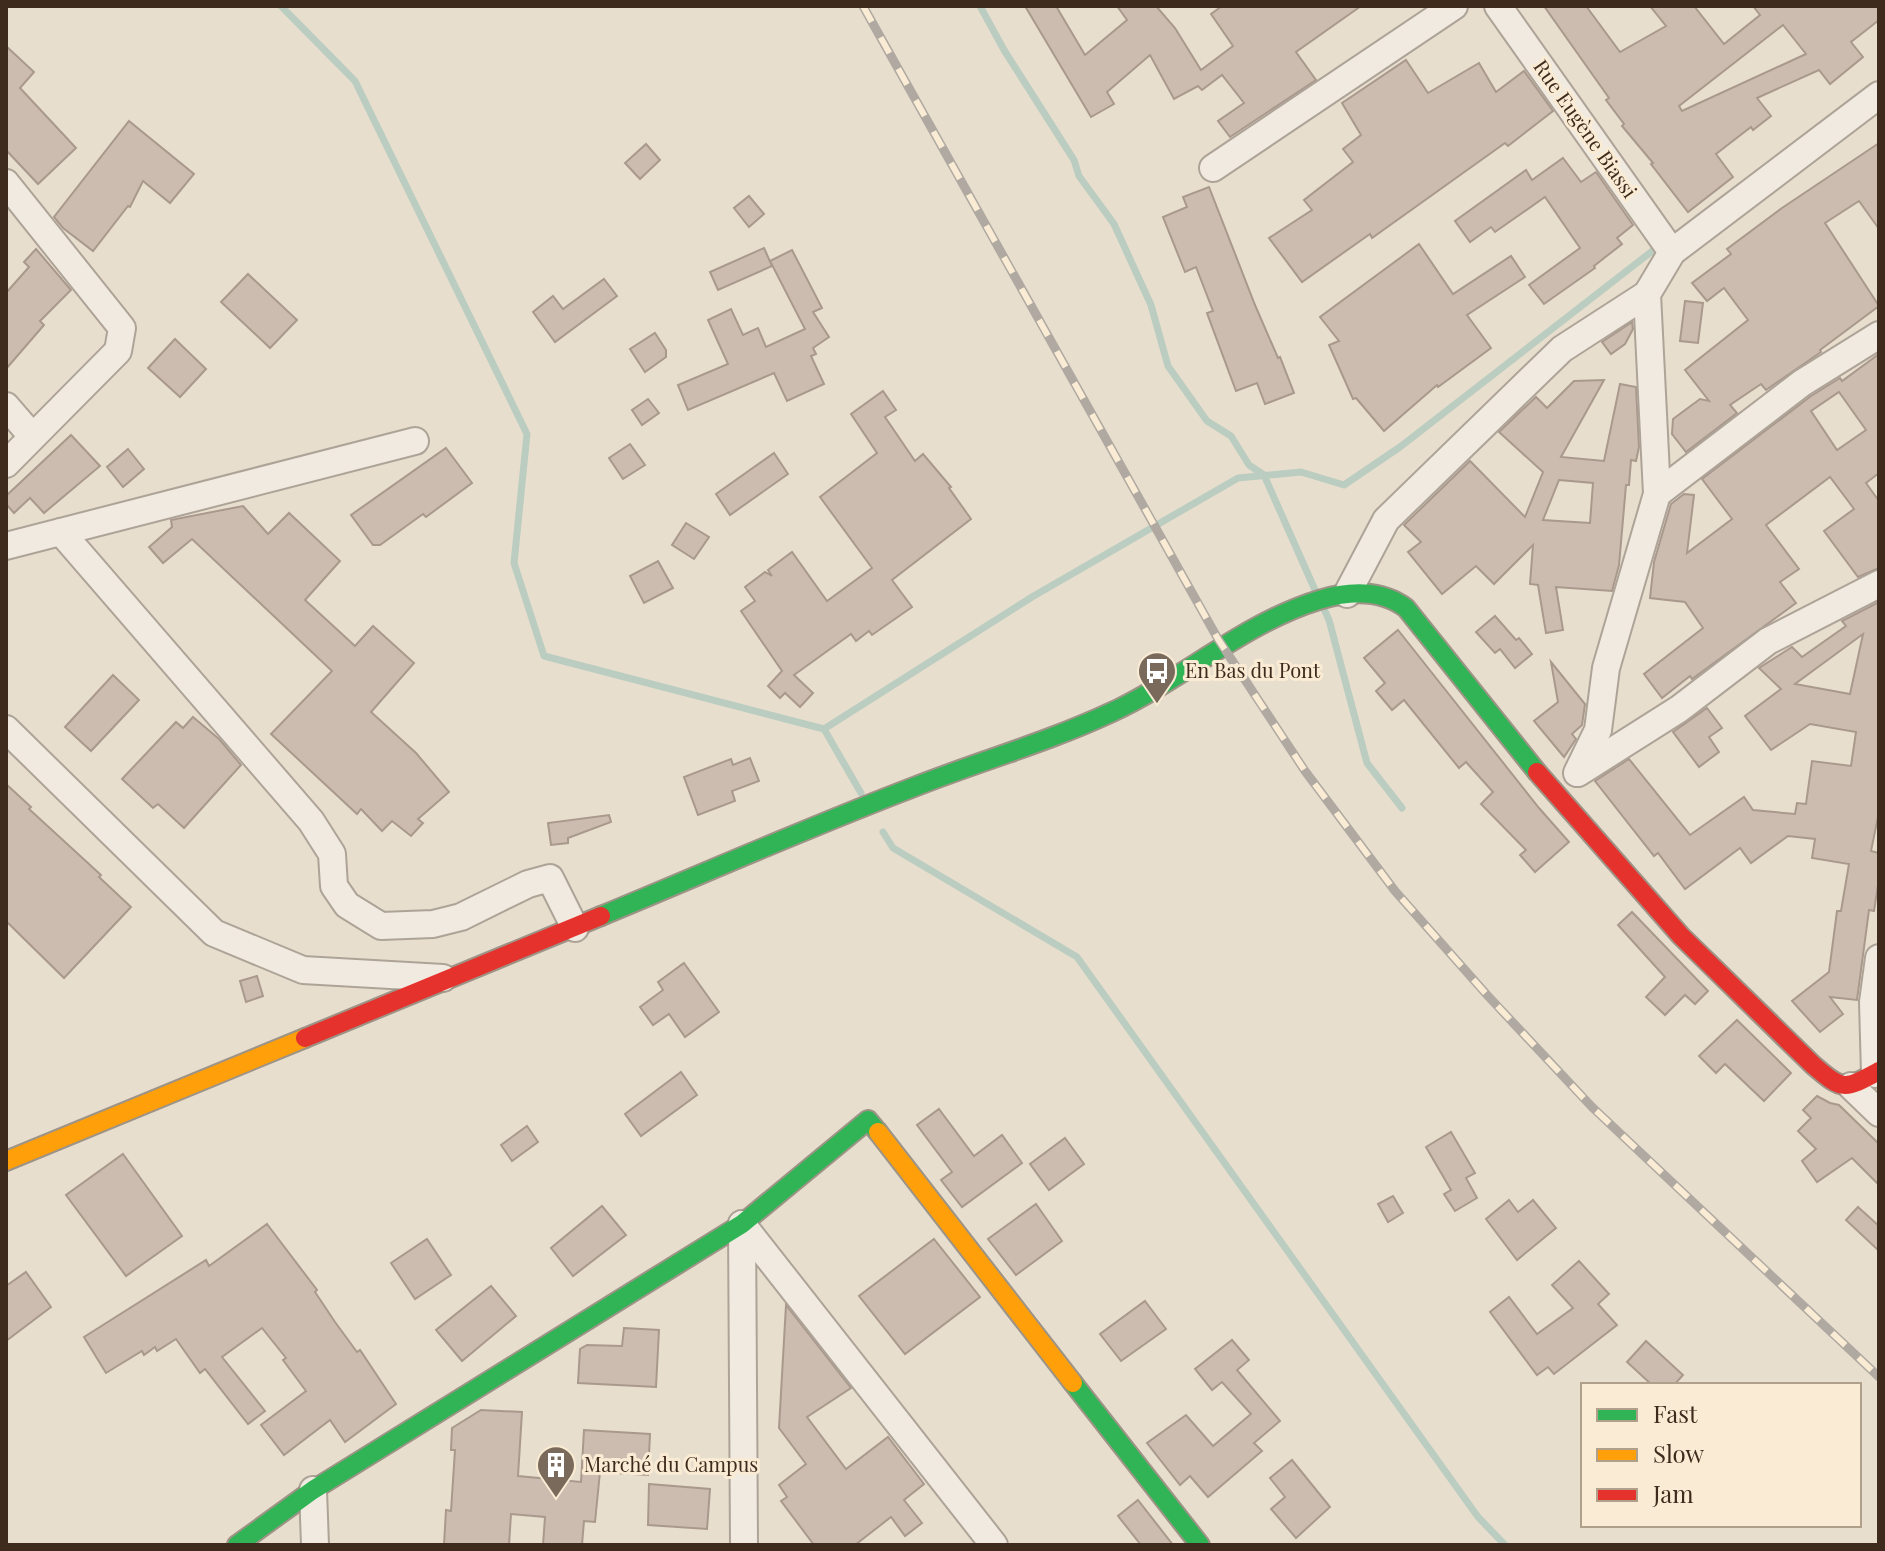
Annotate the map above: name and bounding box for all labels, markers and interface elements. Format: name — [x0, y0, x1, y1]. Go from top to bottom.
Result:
street label: Rue Eugène Biassi — [1528, 54, 1644, 203]
bus stop icon: En Bas du Pont — [1136, 650, 1178, 705]
place label: En Bas du Pont — [1185, 656, 1321, 683]
legend — [1581, 1383, 1861, 1527]
text: Fast — [1653, 1397, 1698, 1429]
text: Slow — [1653, 1437, 1705, 1469]
building icon: Marché du Campus — [535, 1444, 577, 1499]
place label: Marché du Campus — [584, 1450, 758, 1477]
text: Jam — [1652, 1477, 1694, 1509]

